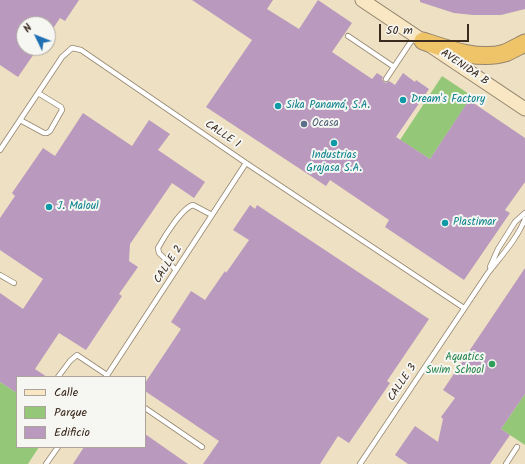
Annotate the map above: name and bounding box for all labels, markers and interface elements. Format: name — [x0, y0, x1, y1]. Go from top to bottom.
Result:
north arrow — [16, 16, 56, 56]
scale bar — [381, 16, 471, 42]
text: N — [19, 20, 37, 37]
text: 50 m — [386, 21, 413, 40]
street label: AVENIDA B — [437, 47, 491, 89]
place label: Dream's Factory — [411, 93, 485, 107]
marker: Dream's Factory — [398, 95, 408, 105]
place label: Sika Panamá, S.A. — [286, 99, 370, 113]
marker: Sika Panamá, S.A. — [273, 101, 283, 111]
place label: Ocasa — [312, 117, 339, 131]
street label: CALLE 1 — [202, 118, 242, 152]
marker: Ocasa — [299, 119, 309, 129]
marker: Industrias Grajasa S.A. — [329, 138, 339, 148]
place label: Industrias Grajasa S.A. — [306, 149, 362, 175]
place label: J. Maloul — [57, 200, 99, 214]
marker: J. Maloul — [44, 202, 54, 212]
place label: Plastimar — [453, 216, 496, 230]
marker: Plastimar — [440, 218, 450, 228]
street label: CALLE 2 — [152, 244, 186, 286]
place label: Aquatics Swim School — [426, 351, 484, 377]
marker: Aquatics Swim School — [487, 359, 497, 369]
street label: CALLE 3 — [386, 362, 420, 404]
legend — [16, 376, 146, 448]
text: Calle — [54, 383, 78, 402]
text: Parque — [54, 403, 87, 422]
text: Edificio — [54, 423, 90, 442]

